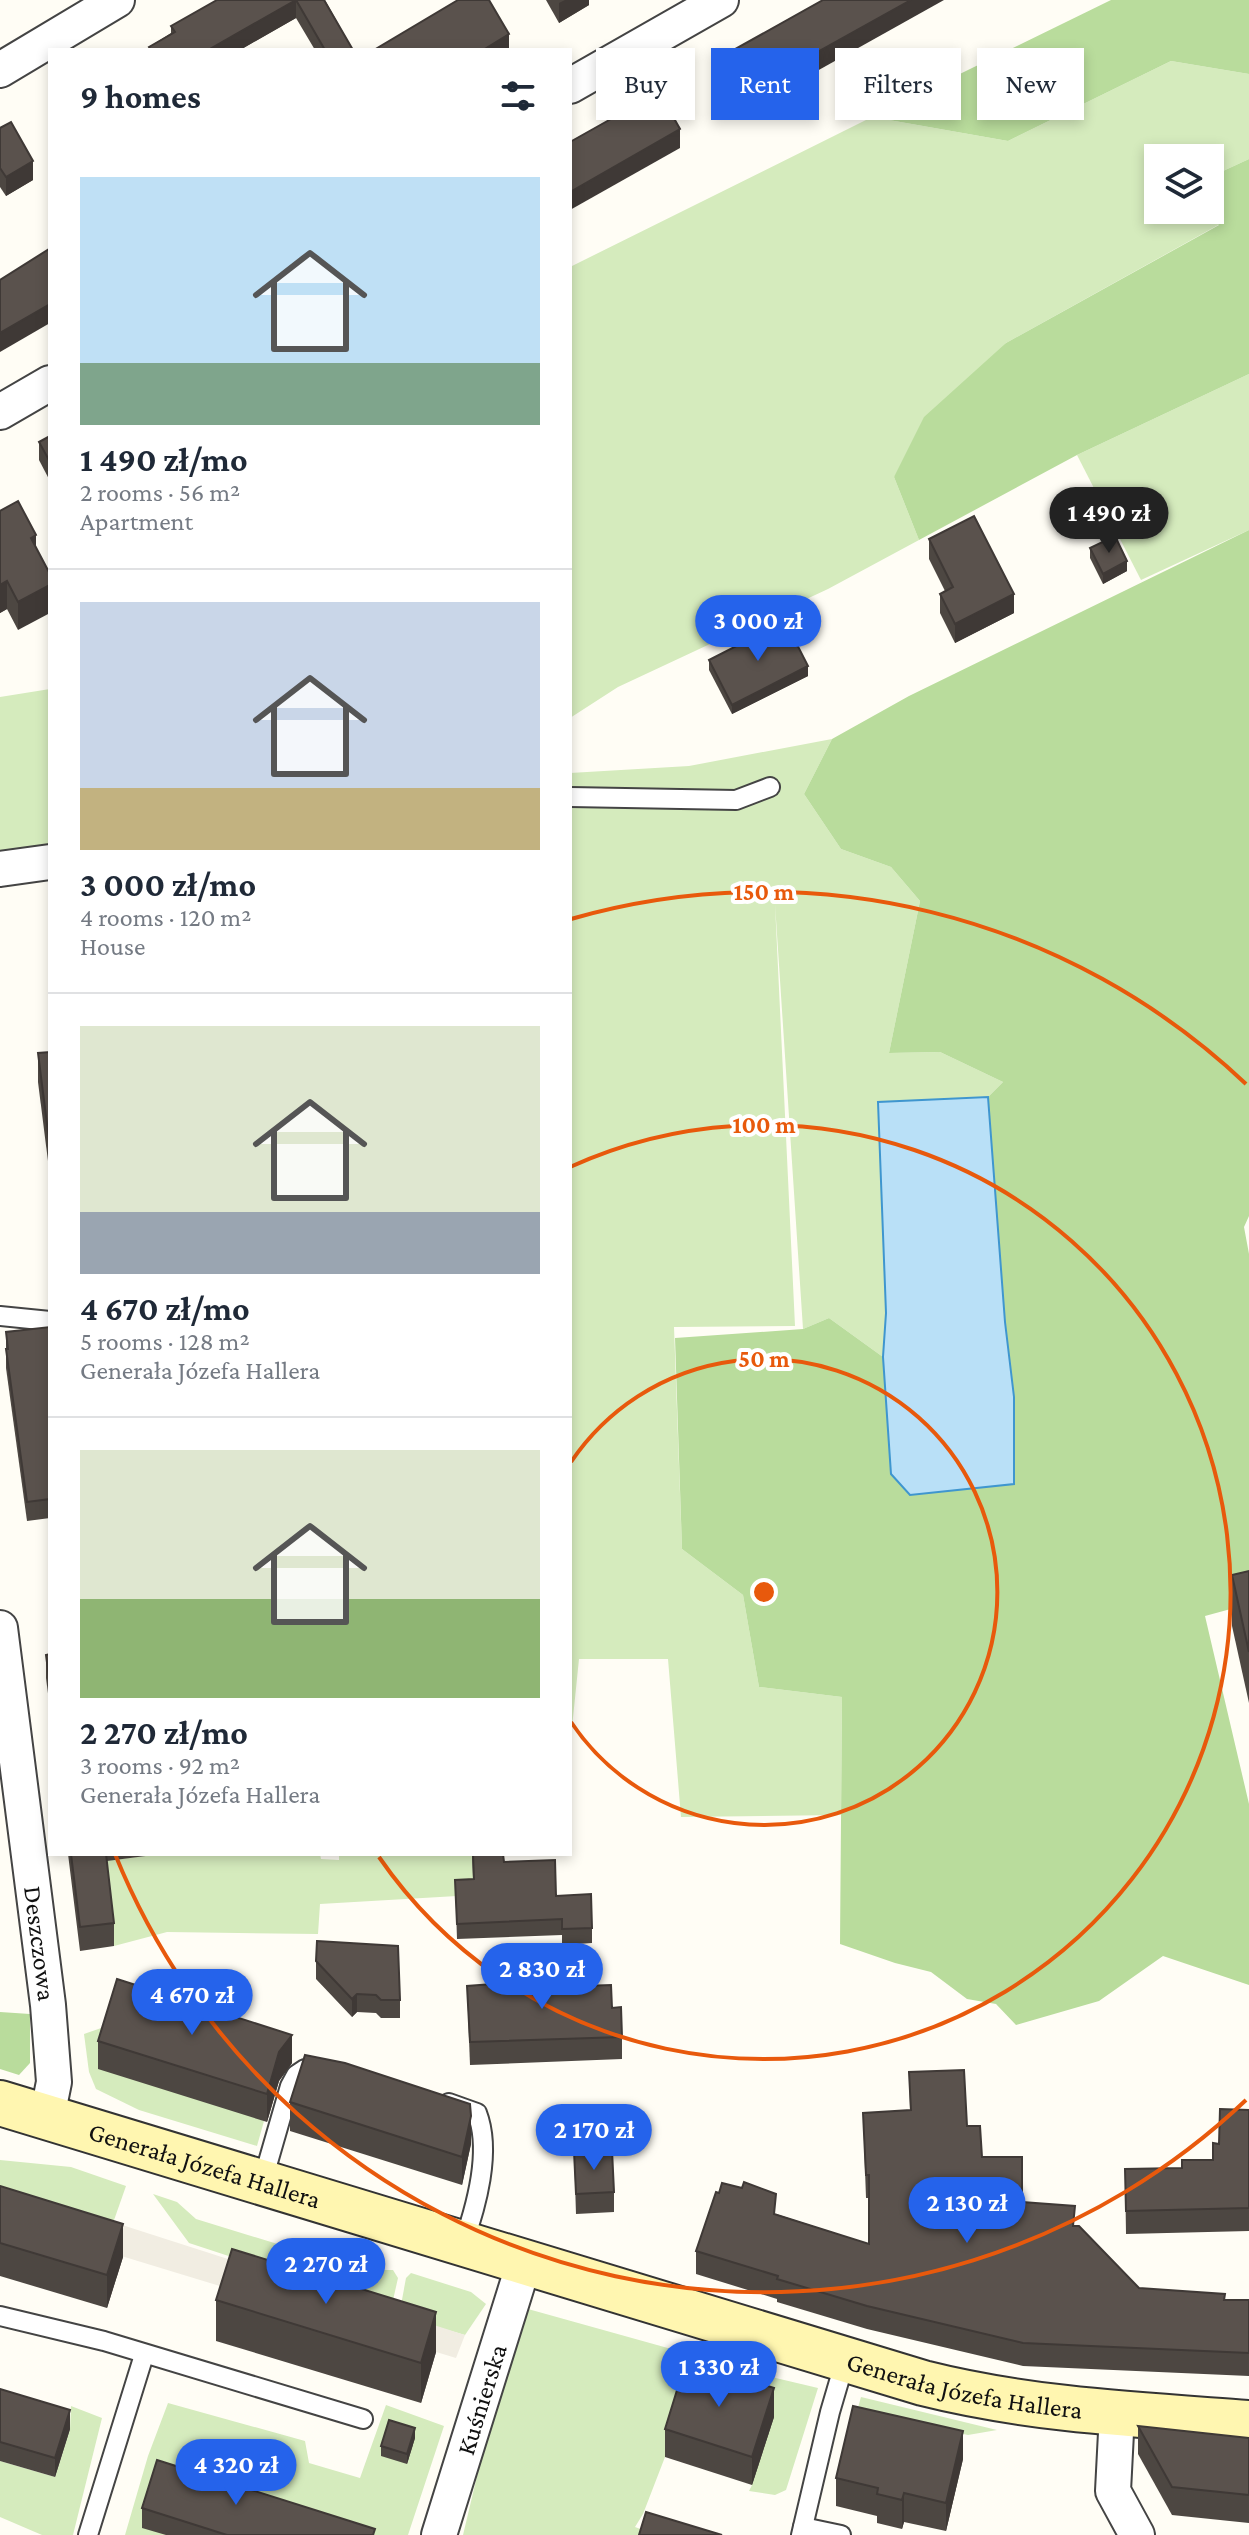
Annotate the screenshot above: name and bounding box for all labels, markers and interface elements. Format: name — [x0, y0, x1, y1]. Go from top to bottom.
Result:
chip: Buy — [596, 48, 695, 120]
chip: Rent — [711, 48, 819, 120]
chip: Filters — [835, 48, 961, 120]
chip: New — [977, 48, 1084, 120]
icon: filters — [496, 74, 540, 118]
text: 9 homes — [80, 78, 201, 115]
map controls — [1144, 144, 1224, 224]
button: layers — [1144, 144, 1224, 224]
icon: home — [238, 229, 382, 373]
text: 1 490 zł/mo — [80, 441, 248, 478]
text: 2 rooms · 56 m² — [80, 478, 240, 507]
pin: 1 490 zł — [1026, 487, 1192, 555]
text: 1 490 zł — [1067, 498, 1151, 527]
text: Apartment — [80, 507, 193, 536]
pin: 3 000 zł — [675, 595, 841, 663]
text: 3 000 zł — [713, 606, 803, 635]
icon: home — [238, 654, 382, 798]
text: 3 000 zł/mo — [80, 866, 256, 903]
text: 150 m — [734, 878, 795, 905]
text: 4 rooms · 120 m² — [80, 903, 251, 932]
text: House — [80, 932, 145, 961]
icon: home — [238, 1078, 382, 1222]
text: 100 m — [732, 1111, 796, 1138]
text: 4 670 zł/mo — [80, 1290, 250, 1327]
text: 5 rooms · 128 m² — [80, 1327, 250, 1356]
text: 50 m — [738, 1345, 790, 1372]
text: Generała Józefa Hallera — [80, 1356, 320, 1385]
icon: home — [238, 1502, 382, 1646]
centre of rings — [750, 1578, 778, 1606]
text: 2 270 zł/mo — [80, 1714, 248, 1751]
text: 3 rooms · 92 m² — [80, 1751, 240, 1780]
text: Generała Józefa Hallera — [80, 1780, 320, 1809]
street label: Deszczowa — [18, 1884, 61, 2003]
pin: 2 830 zł — [459, 1943, 625, 2011]
text: 2 830 zł — [499, 1954, 585, 1983]
pin: 4 670 zł — [109, 1969, 275, 2037]
text: 4 670 zł — [150, 1980, 234, 2009]
pin: 2 170 zł — [511, 2104, 677, 2172]
text: 2 170 zł — [554, 2115, 634, 2144]
street label: Generała Józefa Hallera — [85, 2117, 324, 2214]
pin: 2 130 zł — [884, 2177, 1050, 2245]
text: 2 130 zł — [927, 2188, 1007, 2217]
pin: 2 270 zł — [243, 2238, 409, 2306]
text: 2 270 zł — [284, 2249, 368, 2278]
street label: Kuśnierska — [451, 2341, 513, 2459]
pin: 1 330 zł — [636, 2341, 802, 2409]
street label: Generała Józefa Hallera — [843, 2347, 1084, 2425]
text: 1 330 zł — [679, 2352, 759, 2381]
pin: 4 320 zł — [153, 2439, 319, 2507]
text: 4 320 zł — [194, 2450, 279, 2479]

